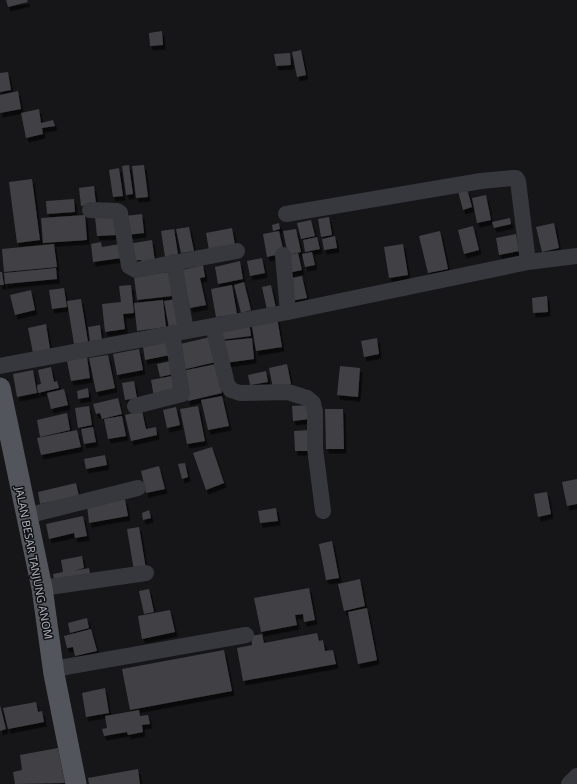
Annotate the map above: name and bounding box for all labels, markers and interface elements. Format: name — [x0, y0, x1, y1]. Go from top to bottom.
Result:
street label: JALAN BESAR TANJUNG ANOM — [12, 484, 57, 640]

